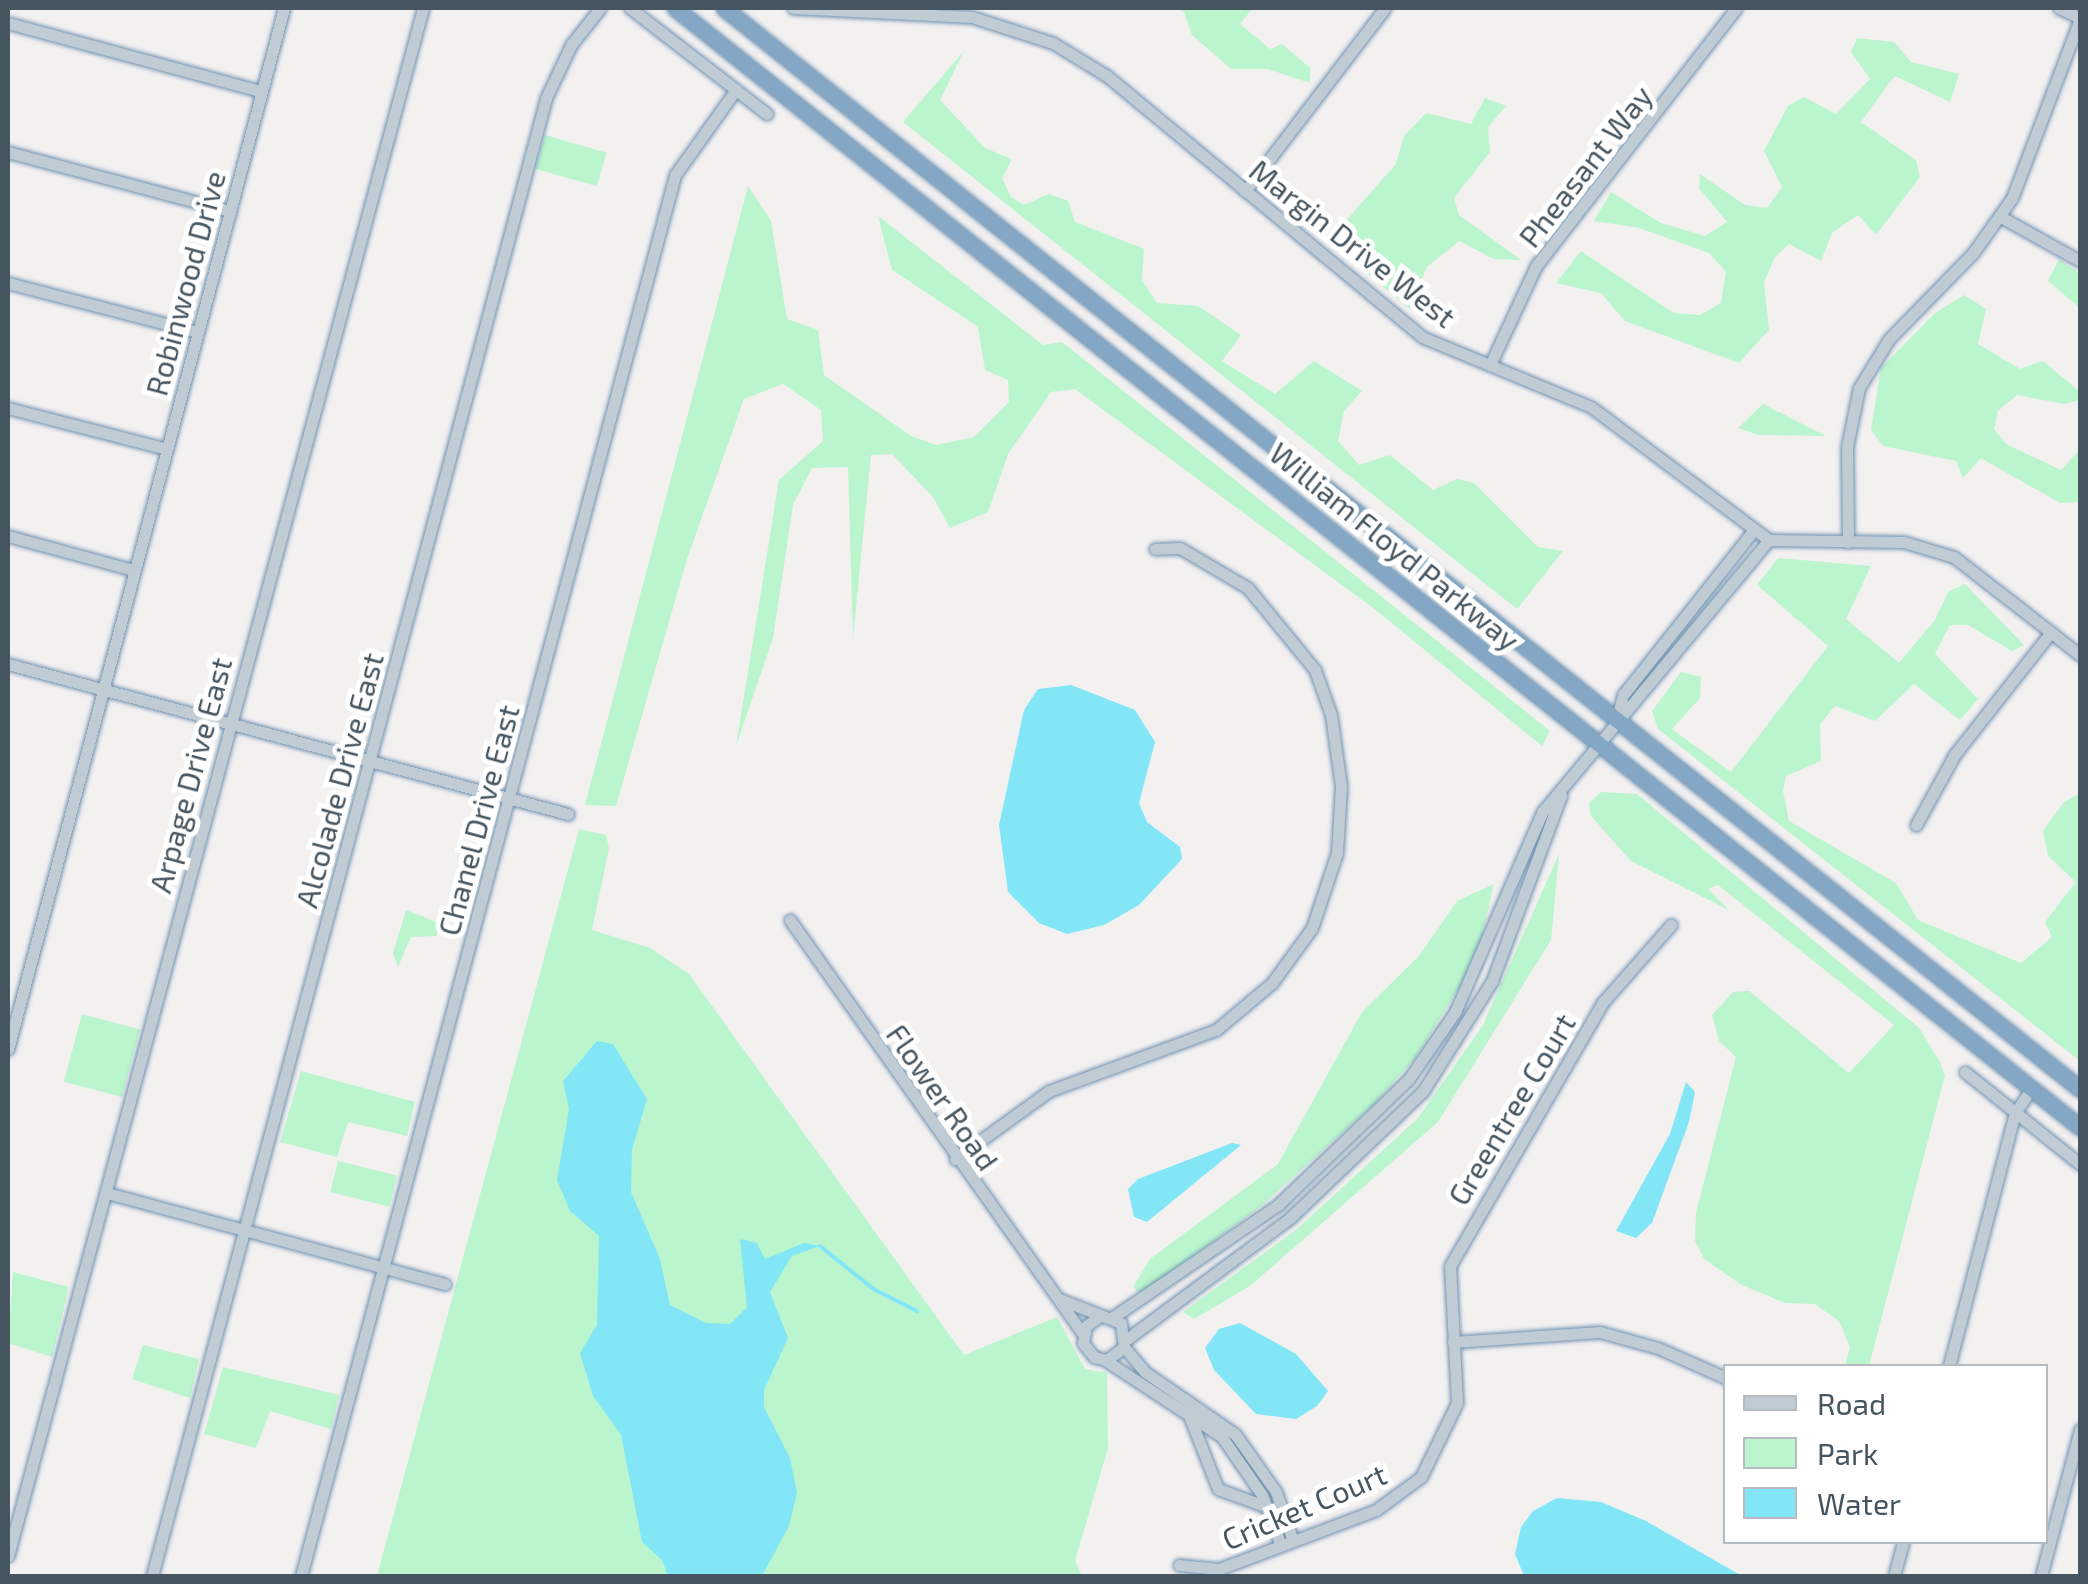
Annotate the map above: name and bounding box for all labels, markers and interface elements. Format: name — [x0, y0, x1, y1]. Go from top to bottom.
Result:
street label: Pheasant Way — [1511, 78, 1659, 254]
street label: Margin Drive West — [1243, 151, 1463, 335]
street label: Robinwood Drive — [138, 167, 232, 399]
street label: William Floyd Parkway — [1263, 434, 1527, 658]
street label: Alcolade Drive East — [288, 649, 390, 911]
street label: Arpage Drive East — [141, 654, 239, 896]
street label: Chanel Drive East — [430, 700, 526, 940]
street label: Greentree Court — [1440, 1007, 1582, 1211]
street label: Flower Road — [879, 1017, 1007, 1177]
legend — [1723, 1364, 2048, 1544]
text: Road — [1817, 1385, 1886, 1421]
text: Park — [1817, 1435, 1878, 1471]
street label: Cricket Court — [1216, 1455, 1392, 1557]
text: Water — [1817, 1485, 1901, 1521]

